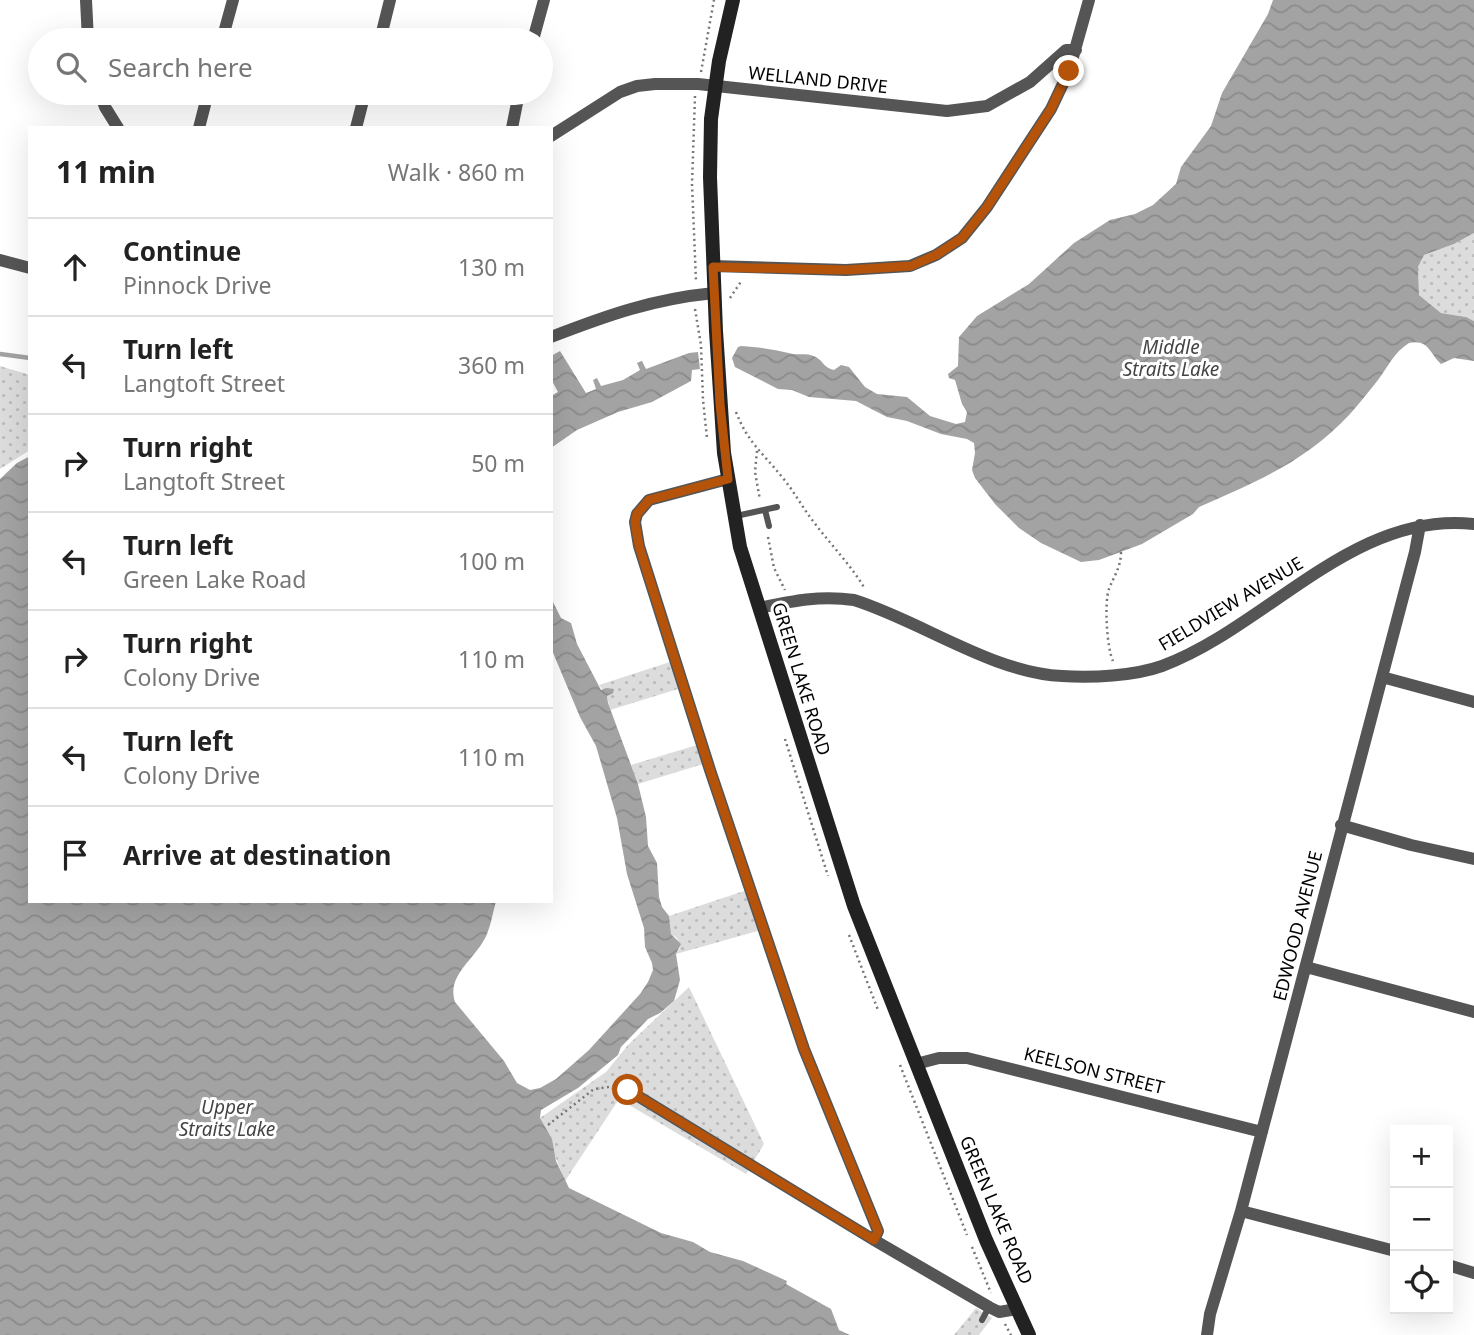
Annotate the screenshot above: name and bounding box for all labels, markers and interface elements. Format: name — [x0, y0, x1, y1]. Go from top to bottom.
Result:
search box — [28, 28, 553, 105]
icon: search — [52, 48, 90, 86]
text: Search here — [108, 49, 253, 85]
route end — [1053, 55, 1084, 86]
street label: WELLAND DRIVE — [747, 60, 889, 98]
text: 11 min — [56, 151, 156, 192]
text: Walk · 860 m — [388, 156, 525, 188]
text: Continue — [123, 233, 241, 269]
icon: ahead — [56, 248, 94, 286]
text: 130 m — [458, 251, 525, 283]
text: Pinnock Drive — [123, 269, 271, 301]
text: Turn left — [123, 331, 234, 367]
water label: Middle Straits Lake — [1123, 334, 1219, 382]
icon: left — [56, 346, 94, 384]
text: 360 m — [458, 349, 525, 381]
text: Langtoft Street — [123, 367, 285, 399]
text: Turn right — [123, 429, 253, 465]
icon: right — [56, 444, 94, 482]
text: 50 m — [471, 447, 525, 479]
text: Langtoft Street — [123, 465, 285, 497]
text: Turn left — [123, 527, 234, 563]
icon: left — [56, 542, 94, 580]
text: 100 m — [458, 545, 525, 577]
street label: FIELDVIEW AVENUE — [1154, 550, 1307, 656]
text: Green Lake Road — [123, 563, 306, 595]
street label: GREEN LAKE ROAD — [767, 599, 837, 758]
text: Turn right — [123, 625, 253, 661]
icon: right — [56, 640, 94, 678]
text: 110 m — [458, 643, 525, 675]
text: Colony Drive — [123, 661, 260, 693]
text: Turn left — [123, 723, 234, 759]
icon: left — [56, 738, 94, 776]
text: 110 m — [458, 741, 525, 773]
text: Colony Drive — [123, 759, 260, 791]
icon: arrive — [56, 836, 94, 874]
text: Arrive at destination — [123, 837, 392, 873]
street label: EDWOOD AVENUE — [1267, 848, 1327, 1003]
street label: KEELSON STREET — [1021, 1041, 1167, 1099]
route start — [612, 1074, 643, 1105]
water label: Upper Straits Lake — [179, 1094, 275, 1142]
map controls — [1390, 1125, 1453, 1314]
button: + — [1390, 1125, 1453, 1188]
street label: GREEN LAKE ROAD — [955, 1132, 1039, 1287]
button: − — [1390, 1188, 1453, 1251]
button: locate — [1390, 1251, 1453, 1314]

